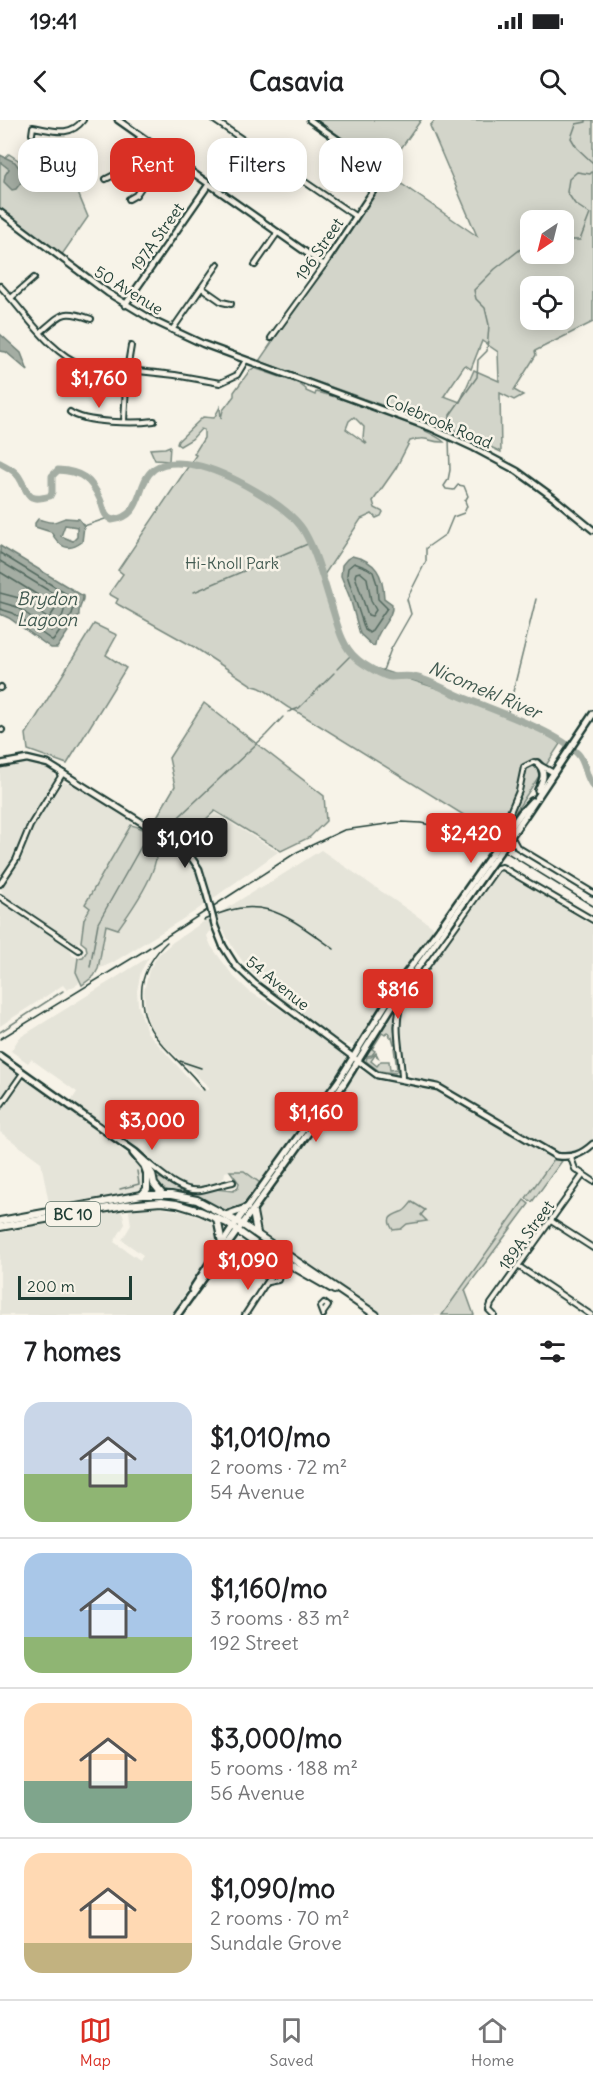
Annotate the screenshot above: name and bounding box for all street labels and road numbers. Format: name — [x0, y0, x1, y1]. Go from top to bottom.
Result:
street label: 197A Street — [126, 198, 188, 275]
street label: 196 Street — [291, 213, 348, 284]
street label: 50 Avenue — [91, 261, 167, 319]
street label: Colebrook Road — [383, 389, 495, 453]
street label: 54 Avenue — [242, 951, 314, 1015]
street label: 189A Street — [494, 1196, 558, 1274]
road number: BC 10 — [46, 1202, 100, 1226]

